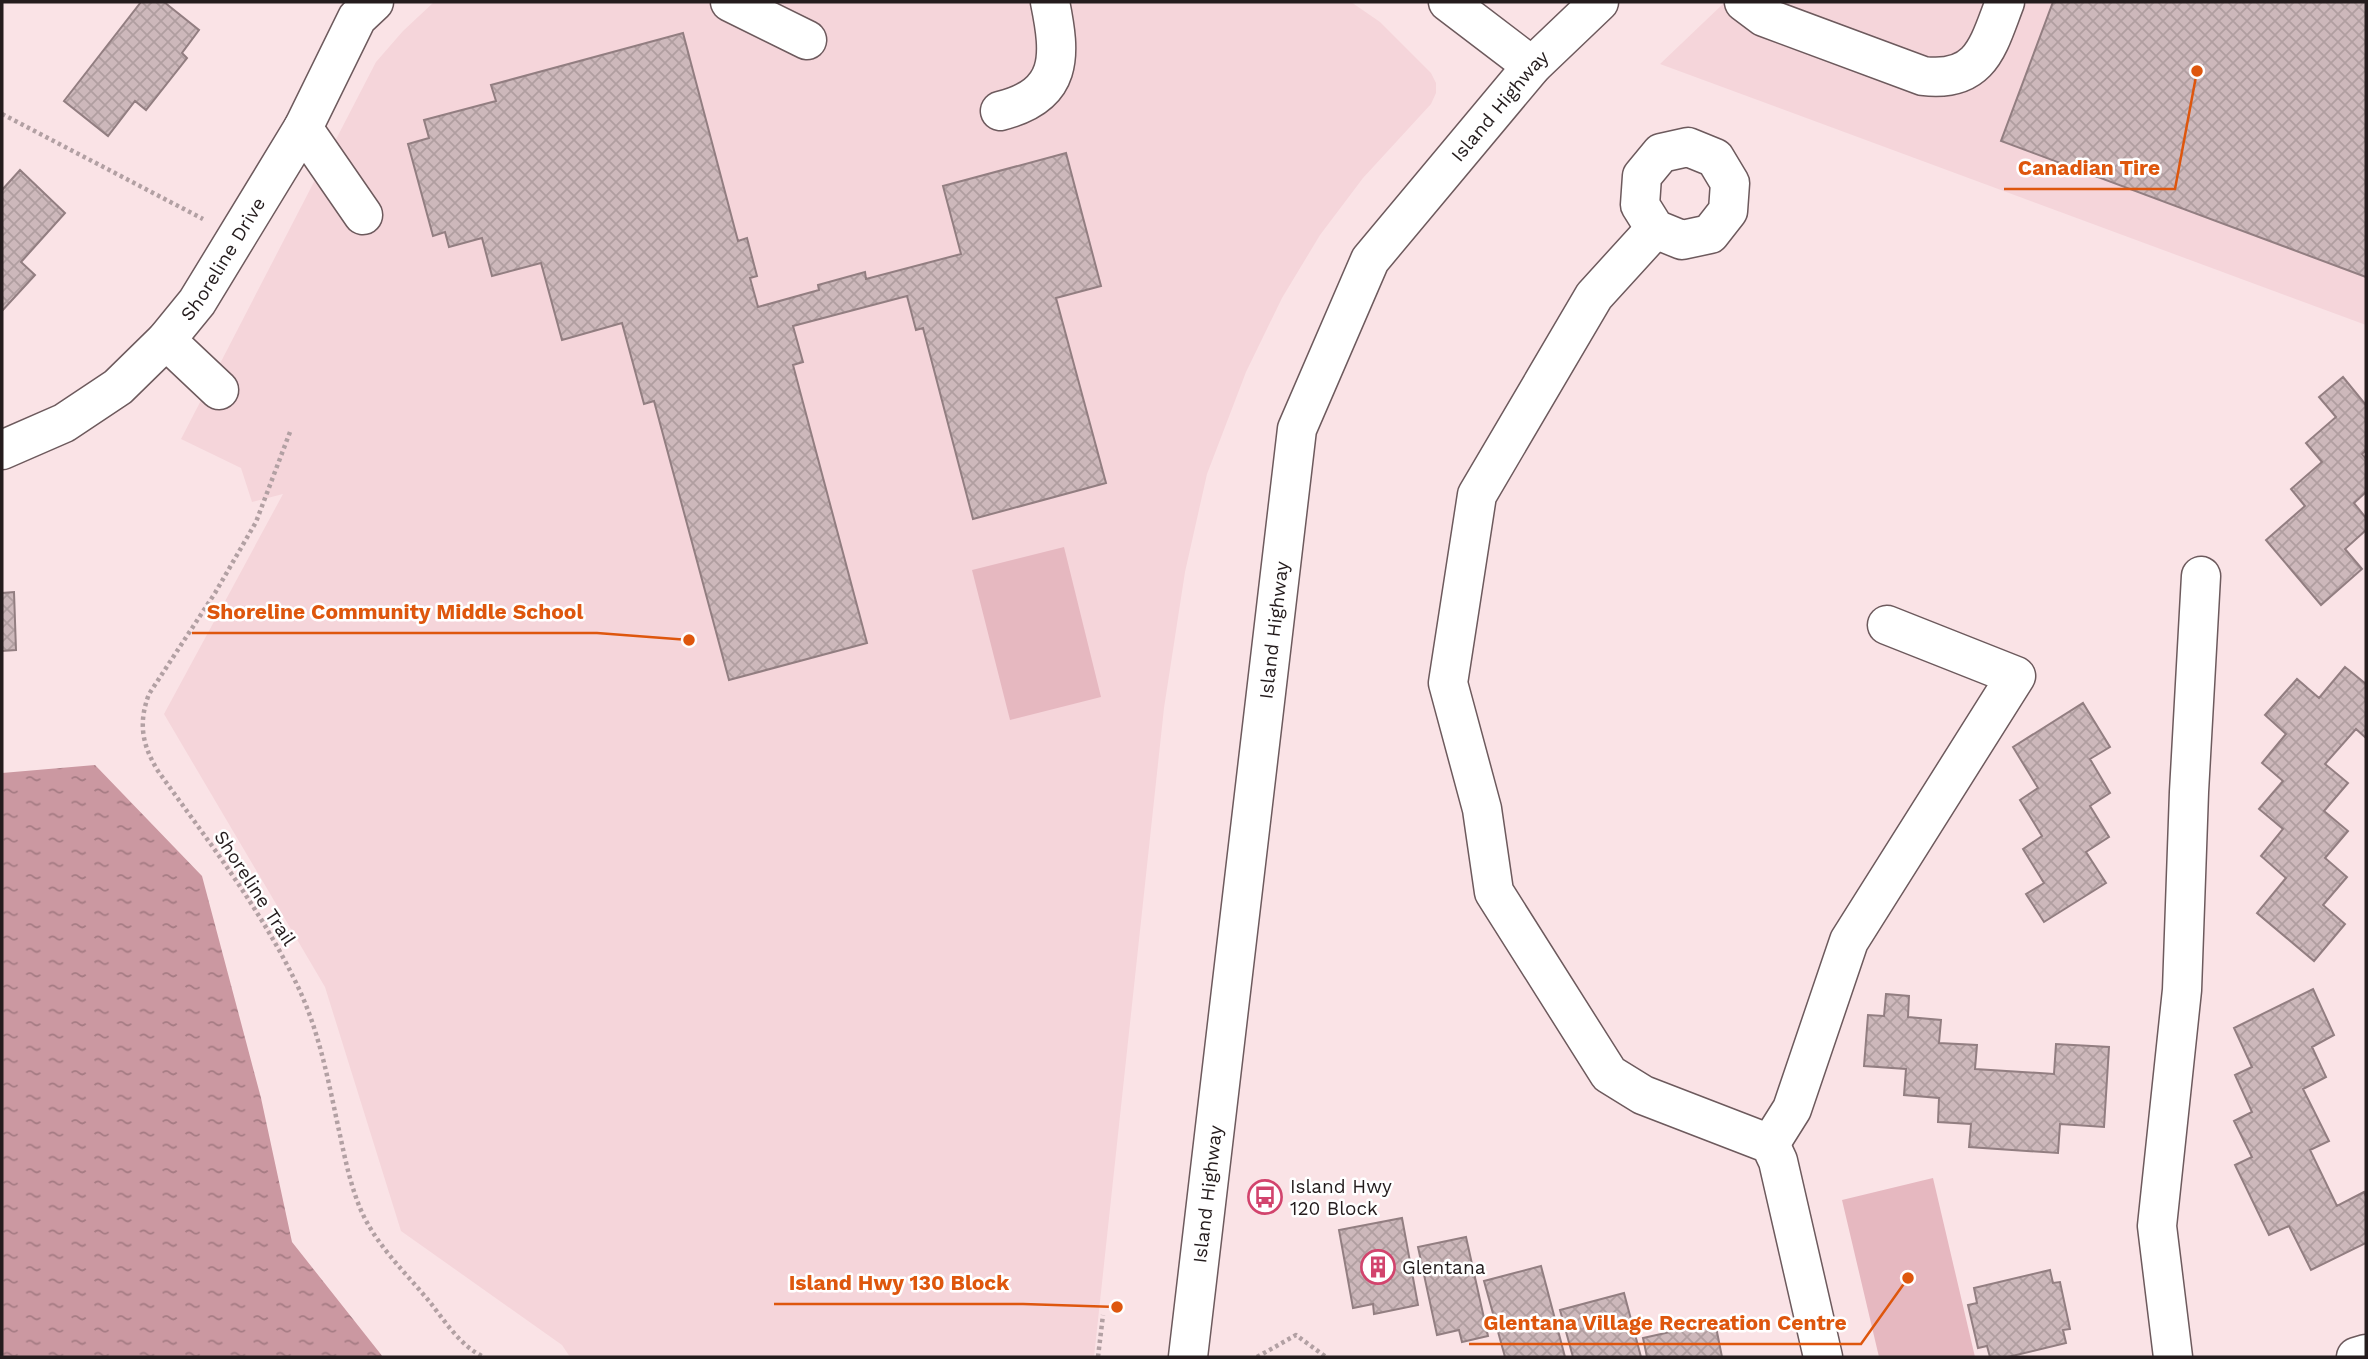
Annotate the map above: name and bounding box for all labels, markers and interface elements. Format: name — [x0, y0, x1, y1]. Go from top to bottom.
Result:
street label: Island Highway — [1446, 45, 1553, 166]
callout: Canadian Tire — [2004, 147, 2175, 189]
text: Canadian Tire — [2018, 155, 2160, 180]
street label: Shoreline Drive — [175, 193, 270, 325]
street label: Island Highway — [1254, 560, 1293, 700]
callout: Shoreline Community Middle School — [192, 591, 597, 633]
text: Shoreline Community Middle School — [207, 599, 583, 624]
street label: Shoreline Trail — [209, 826, 301, 950]
street label: Island Highway — [1188, 1124, 1227, 1264]
place label: Island Hwy 120 Block — [1290, 1175, 1392, 1220]
bus stop icon: Island Hwy 120 Block — [1246, 1178, 1284, 1216]
building icon: Glentana — [1359, 1248, 1397, 1286]
place label: Glentana — [1402, 1256, 1486, 1279]
callout: Island Hwy 130 Block — [774, 1262, 1023, 1304]
text: Island Hwy 130 Block — [789, 1270, 1010, 1295]
callout: Glentana Village Recreation Centre — [1469, 1302, 1861, 1344]
text: Glentana Village Recreation Centre — [1483, 1310, 1847, 1335]

